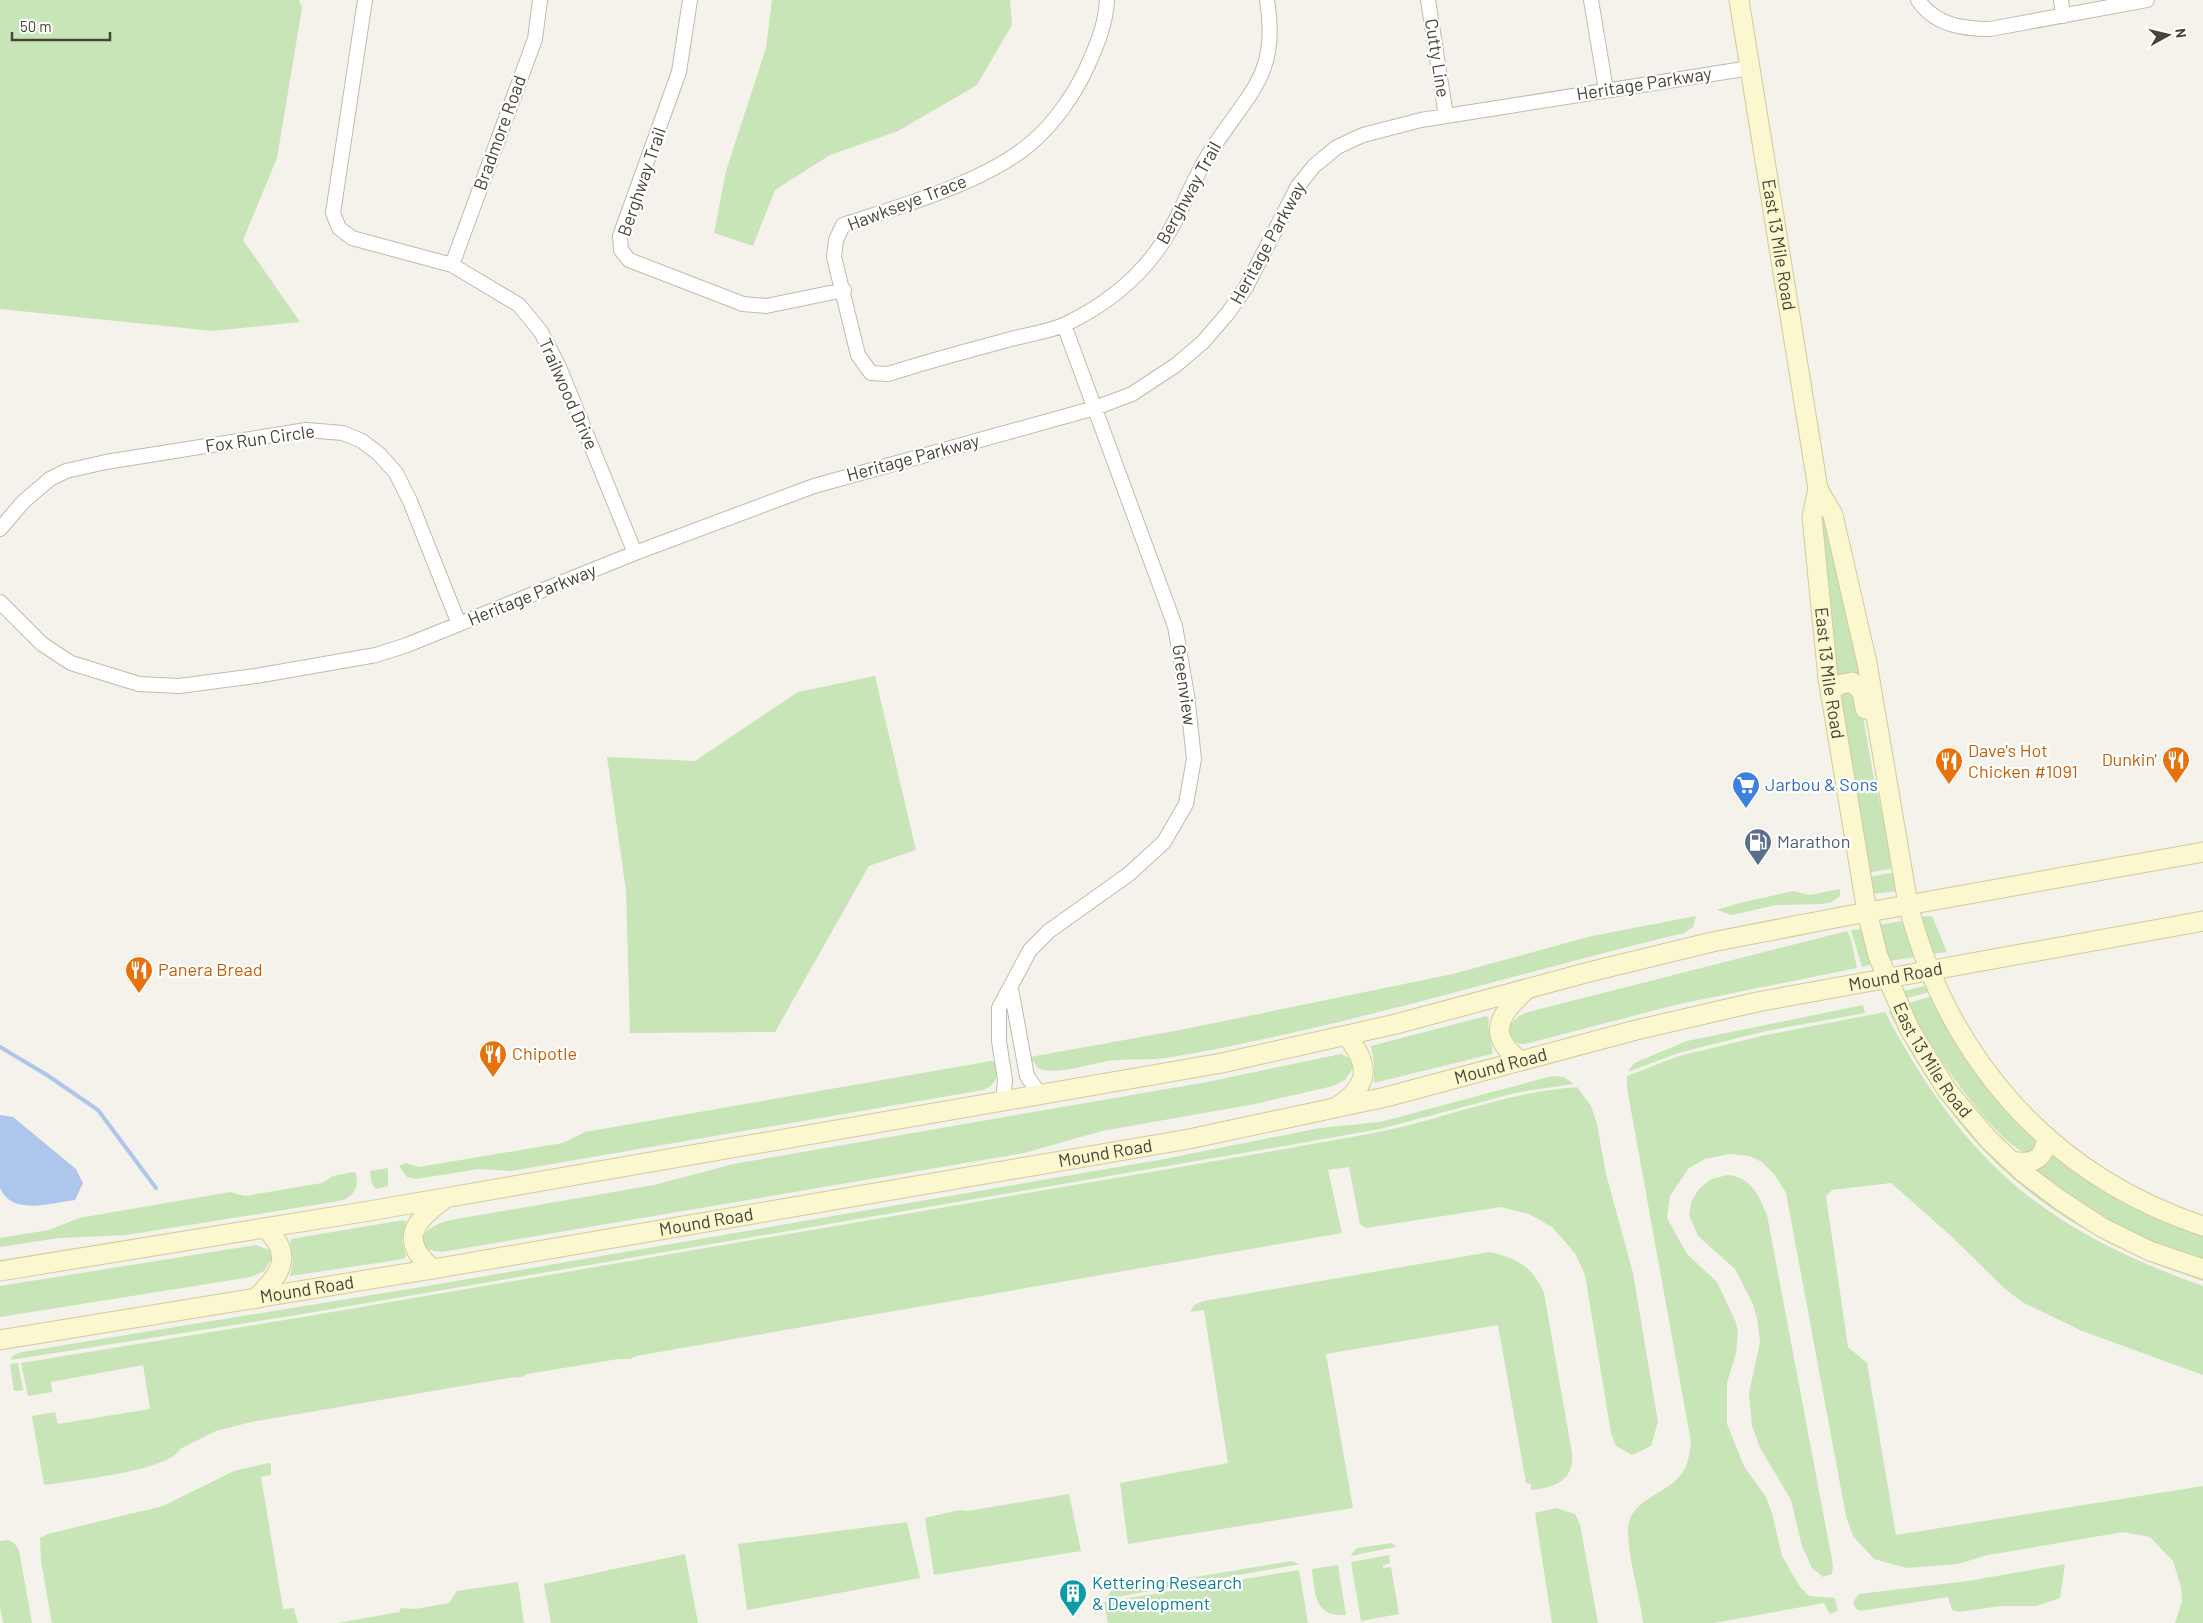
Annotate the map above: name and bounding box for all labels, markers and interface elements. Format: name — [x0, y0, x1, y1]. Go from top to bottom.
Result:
scale bar — [12, 10, 110, 42]
north arrow — [2143, 10, 2193, 60]
text: 50 m — [20, 17, 52, 35]
street label: Cutty Line — [1421, 17, 1455, 99]
text: N — [2172, 27, 2190, 39]
street label: Heritage Parkway — [1575, 61, 1713, 105]
street label: Bradmore Road — [468, 72, 530, 193]
street label: Berghway Trail — [612, 124, 670, 239]
street label: Berghway Trail — [1151, 137, 1225, 248]
street label: Hawkseye Trace — [844, 169, 969, 235]
street label: Heritage Parkway — [1224, 177, 1310, 308]
street label: East 13 Mile Road — [1758, 177, 1801, 312]
street label: Trailwood Drive — [535, 335, 603, 453]
street label: Fox Run Circle — [204, 419, 316, 457]
street label: Heritage Parkway — [844, 429, 982, 485]
street label: Heritage Parkway — [464, 558, 599, 630]
street label: East 13 Mile Road — [1811, 606, 1850, 740]
street label: Greenview — [1168, 643, 1202, 727]
place label: Dave's Hot Chicken #1091 — [1968, 739, 2078, 782]
restaurant icon: Dunkin' — [2161, 745, 2191, 784]
restaurant icon: Dave's Hot Chicken #1091 — [1934, 746, 1964, 785]
place label: Dunkin' — [2102, 748, 2157, 770]
supermarket icon: Jarbou & Sons — [1731, 770, 1761, 809]
place label: Jarbou & Sons — [1765, 773, 1878, 795]
fuel station icon: Marathon — [1743, 827, 1773, 866]
place label: Marathon — [1777, 830, 1850, 852]
restaurant icon: Panera Bread — [124, 955, 154, 994]
street label: Mound Road — [1846, 957, 1944, 995]
place label: Panera Bread — [158, 958, 263, 980]
street label: East 13 Mile Road — [1889, 998, 1977, 1122]
restaurant icon: Chipotle — [478, 1039, 508, 1078]
place label: Chipotle — [512, 1042, 577, 1064]
street label: Mound Road — [1452, 1042, 1549, 1088]
street label: Mound Road — [1056, 1133, 1154, 1171]
street label: Mound Road — [657, 1202, 755, 1240]
street label: Mound Road — [258, 1270, 355, 1307]
place label: Kettering Research & Development — [1092, 1571, 1242, 1614]
building icon: Kettering Research & Development — [1058, 1578, 1088, 1617]

